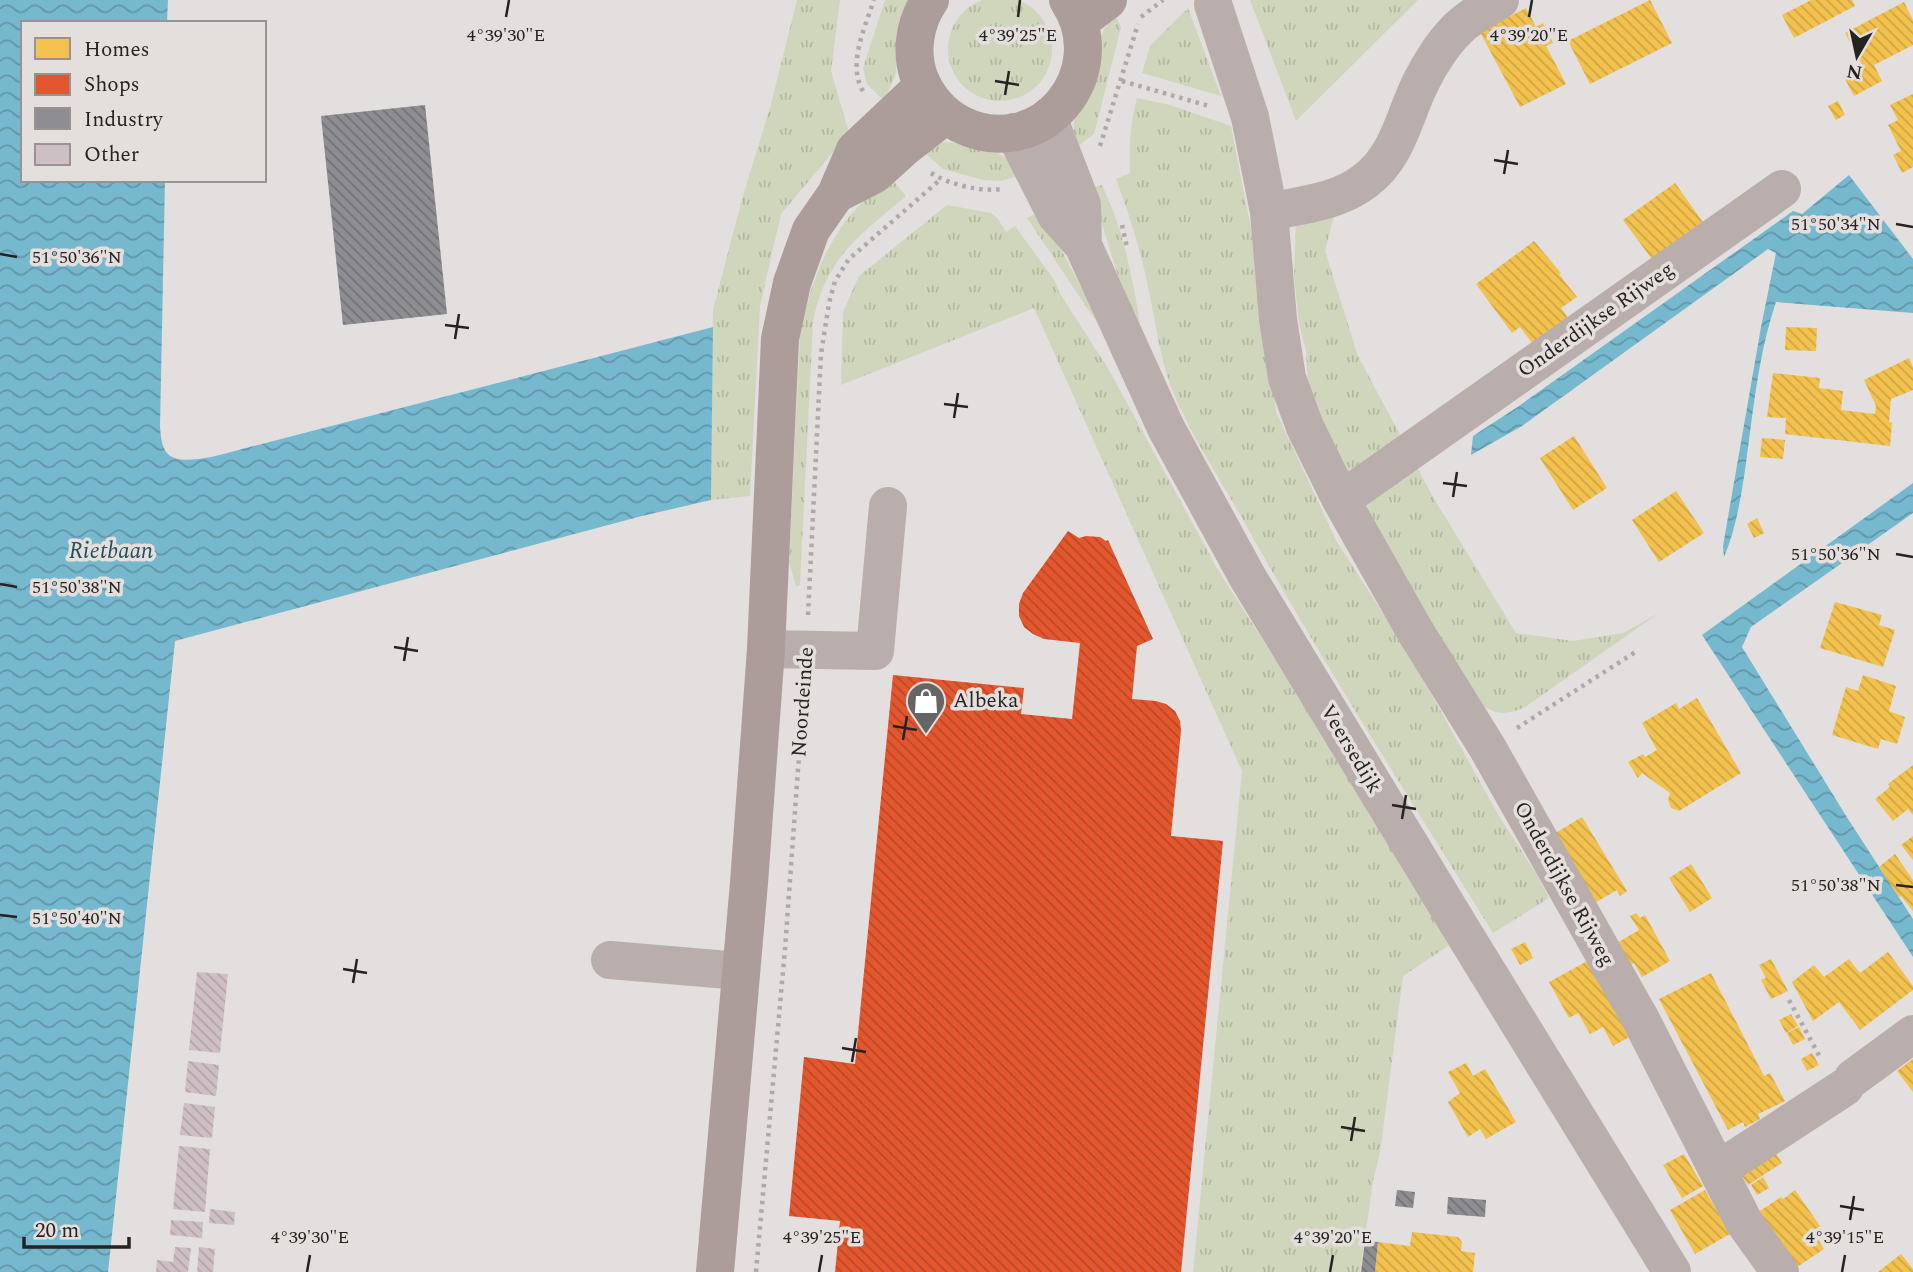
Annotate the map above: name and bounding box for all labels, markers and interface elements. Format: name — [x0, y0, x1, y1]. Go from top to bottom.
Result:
legend — [21, 21, 266, 182]
north arrow — [1822, 21, 1892, 91]
text: 4°39'30"E — [467, 22, 545, 49]
text: 4°39'25"E — [979, 22, 1057, 49]
text: 4°39'20"E — [1490, 22, 1568, 49]
text: Homes — [84, 34, 150, 66]
text: N — [1845, 56, 1865, 87]
text: Shops — [84, 69, 140, 101]
text: Industry — [84, 104, 164, 136]
text: Other — [84, 139, 139, 171]
text: 51°50'34"N — [1791, 211, 1881, 238]
text: 51°50'36"N — [32, 244, 122, 271]
street label: Onderdijkse Rijweg — [1511, 254, 1681, 386]
water label: Rietbaan — [69, 534, 153, 569]
text: 51°50'36"N — [1791, 541, 1881, 568]
text: 51°50'38"N — [32, 574, 122, 601]
street label: Noordeinde — [783, 646, 823, 758]
shop icon: Albeka — [905, 680, 947, 735]
place label: Albeka — [953, 685, 1019, 717]
street label: Veersedijk — [1312, 698, 1390, 800]
street label: Onderdijkse Rijweg — [1505, 796, 1623, 972]
text: 51°50'38"N — [1791, 872, 1881, 899]
text: 51°50'40"N — [32, 905, 122, 932]
scale bar — [24, 1206, 130, 1250]
text: 20 m — [35, 1215, 79, 1247]
text: 4°39'30"E — [271, 1224, 349, 1251]
text: 4°39'25"E — [783, 1224, 861, 1251]
text: 4°39'20"E — [1294, 1224, 1372, 1251]
text: 4°39'15"E — [1806, 1224, 1884, 1251]

